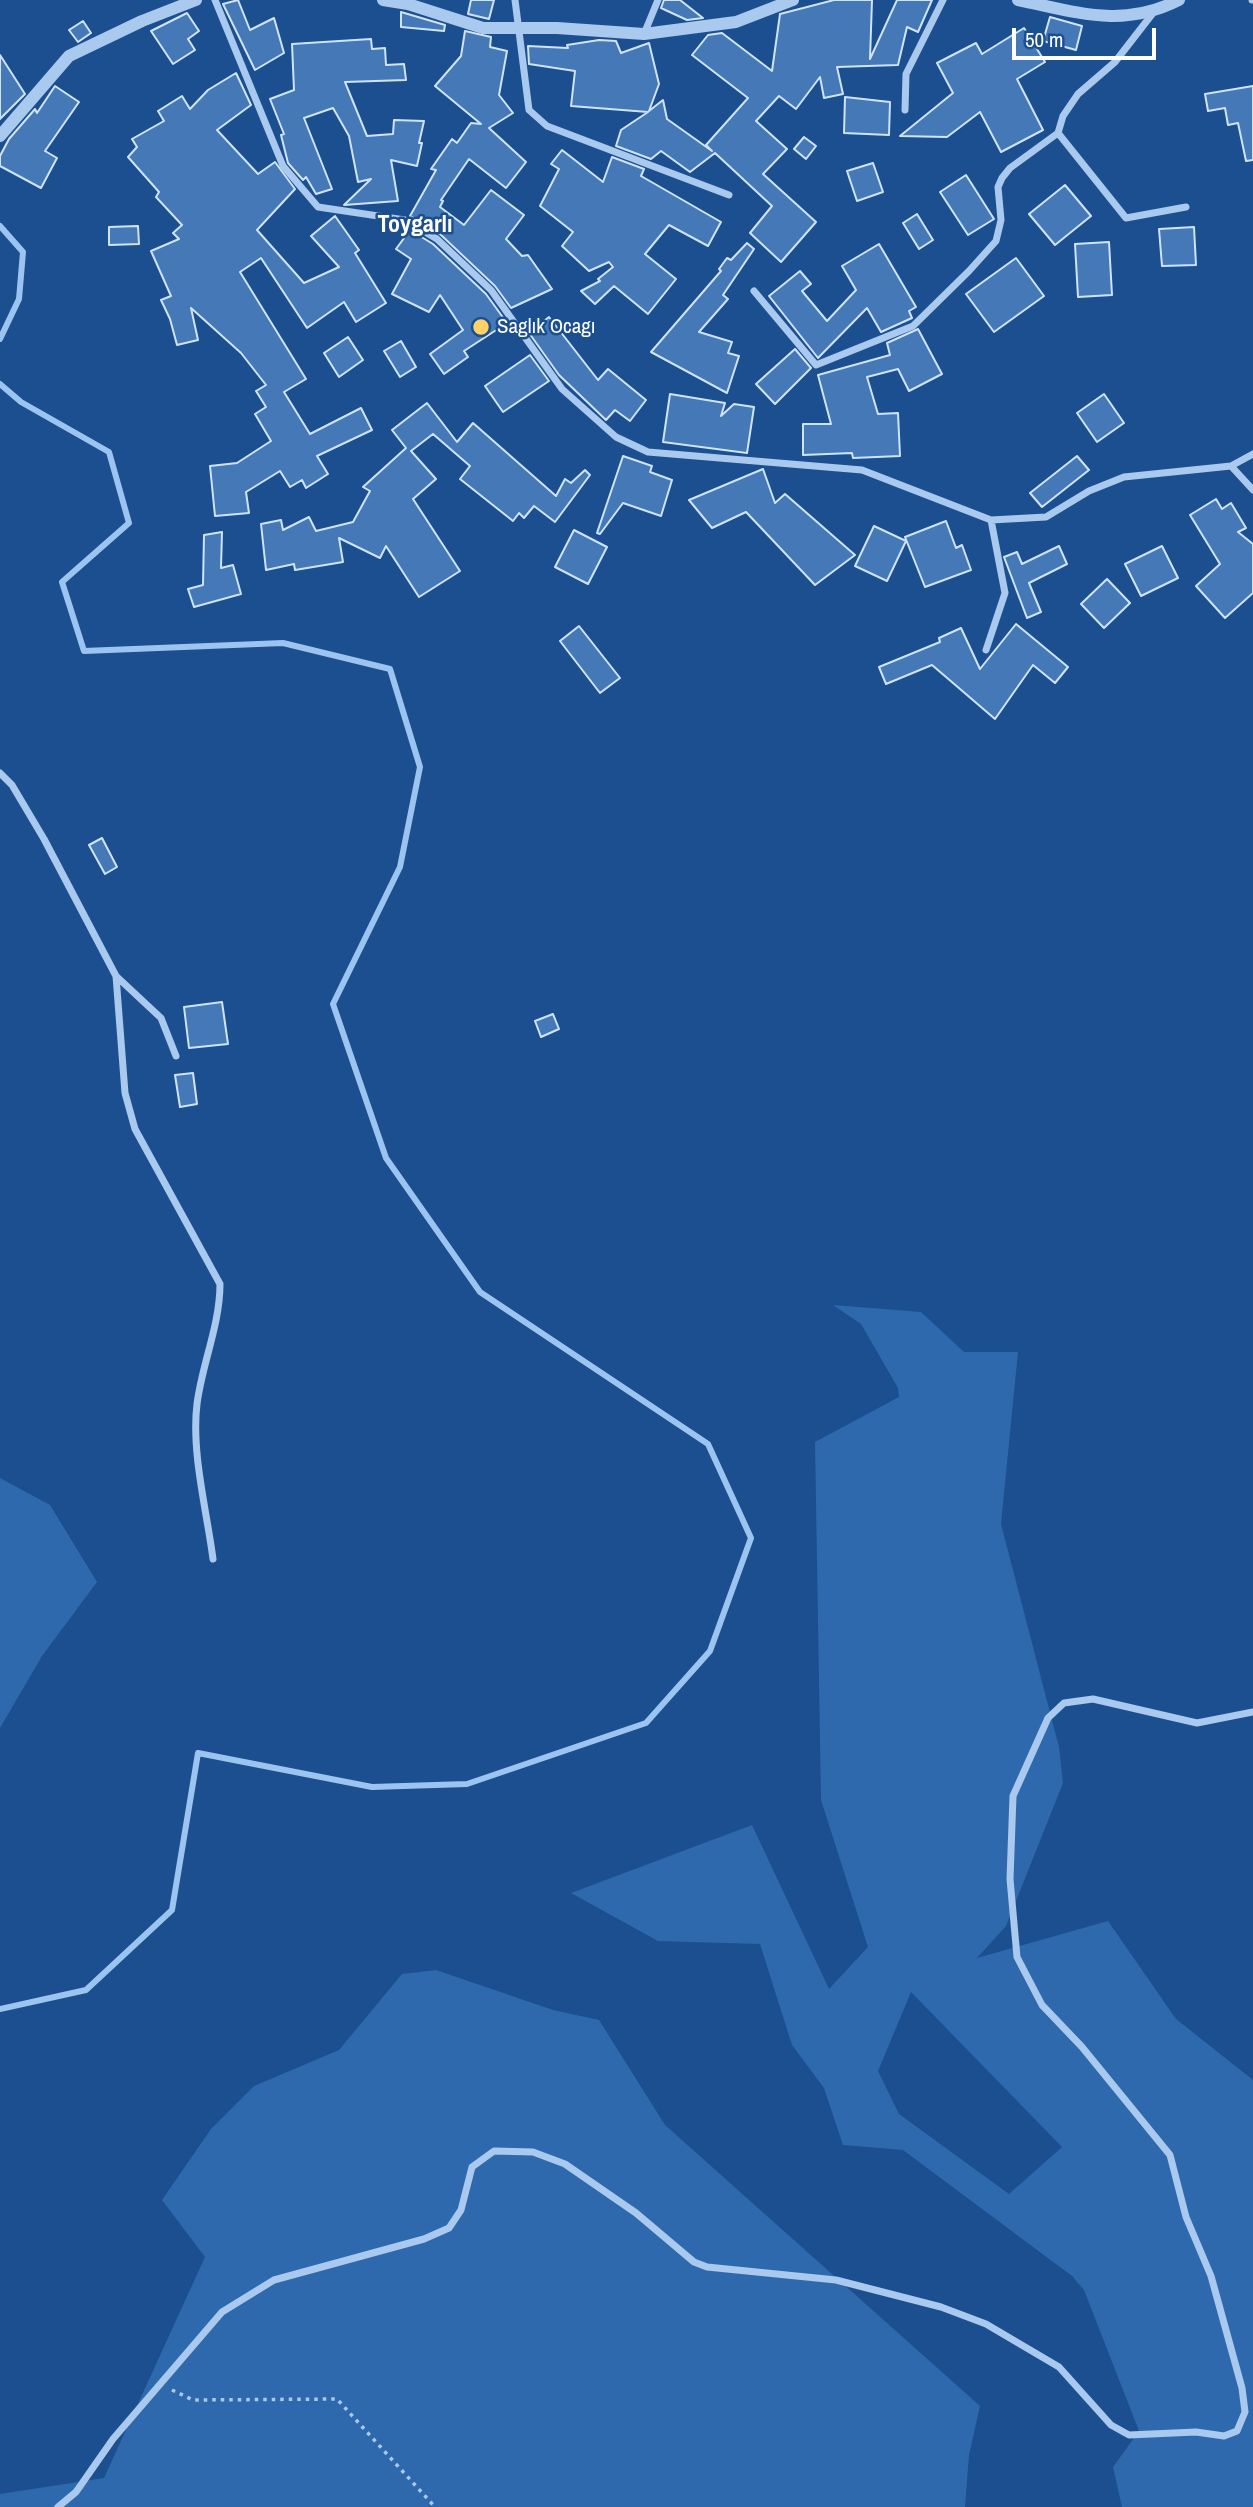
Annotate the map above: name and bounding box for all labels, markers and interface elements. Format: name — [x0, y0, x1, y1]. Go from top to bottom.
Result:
scale bar — [1015, 14, 1158, 58]
text: 50 m — [1025, 25, 1063, 54]
district label: Toygarlı — [377, 212, 453, 240]
place label: Saglık Ocagı — [497, 314, 596, 340]
marker: Saglık Ocagı — [471, 317, 491, 337]

